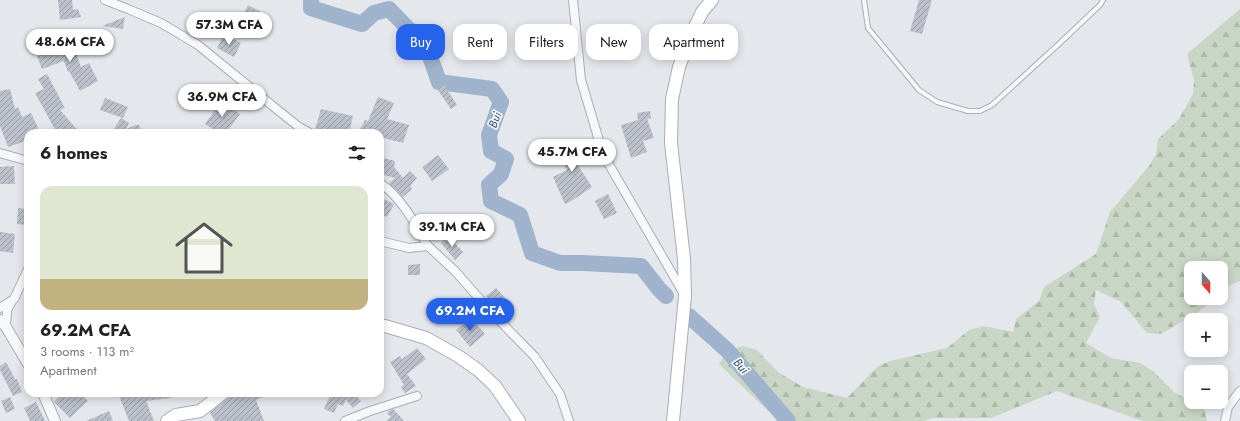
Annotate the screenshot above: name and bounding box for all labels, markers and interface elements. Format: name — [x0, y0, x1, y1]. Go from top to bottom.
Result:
pin: 57.3M CFA — [183, 12, 275, 46]
text: 57.3M CFA — [195, 15, 263, 34]
chip: Buy — [396, 24, 445, 60]
chip: Rent — [453, 24, 507, 60]
chip: Filters — [515, 24, 578, 60]
chip: New — [586, 24, 641, 60]
chip: Apartment — [649, 24, 738, 60]
pin: 48.6M CFA — [24, 29, 116, 63]
text: 48.6M CFA — [35, 32, 105, 51]
pin: 36.9M CFA — [176, 84, 268, 118]
text: 36.9M CFA — [187, 87, 257, 106]
water label: Bui — [484, 109, 506, 130]
pin: 45.7M CFA — [526, 139, 618, 173]
text: 6 homes — [40, 141, 108, 165]
icon: filters — [346, 142, 368, 164]
text: 45.7M CFA — [537, 142, 607, 161]
icon: home — [168, 212, 240, 284]
pin: 39.1M CFA — [406, 214, 498, 248]
text: 39.1M CFA — [418, 217, 486, 236]
north arrow — [1184, 261, 1228, 305]
map controls — [1184, 261, 1228, 409]
pin: 69.2M CFA — [424, 298, 516, 332]
text: 69.2M CFA — [435, 301, 505, 320]
button: + — [1184, 313, 1228, 357]
text: 69.2M CFA — [40, 318, 131, 342]
text: 3 rooms · 113 m² — [40, 342, 134, 361]
water label: Bui — [729, 354, 754, 379]
text: Apartment — [40, 361, 97, 380]
button: − — [1184, 365, 1228, 409]

